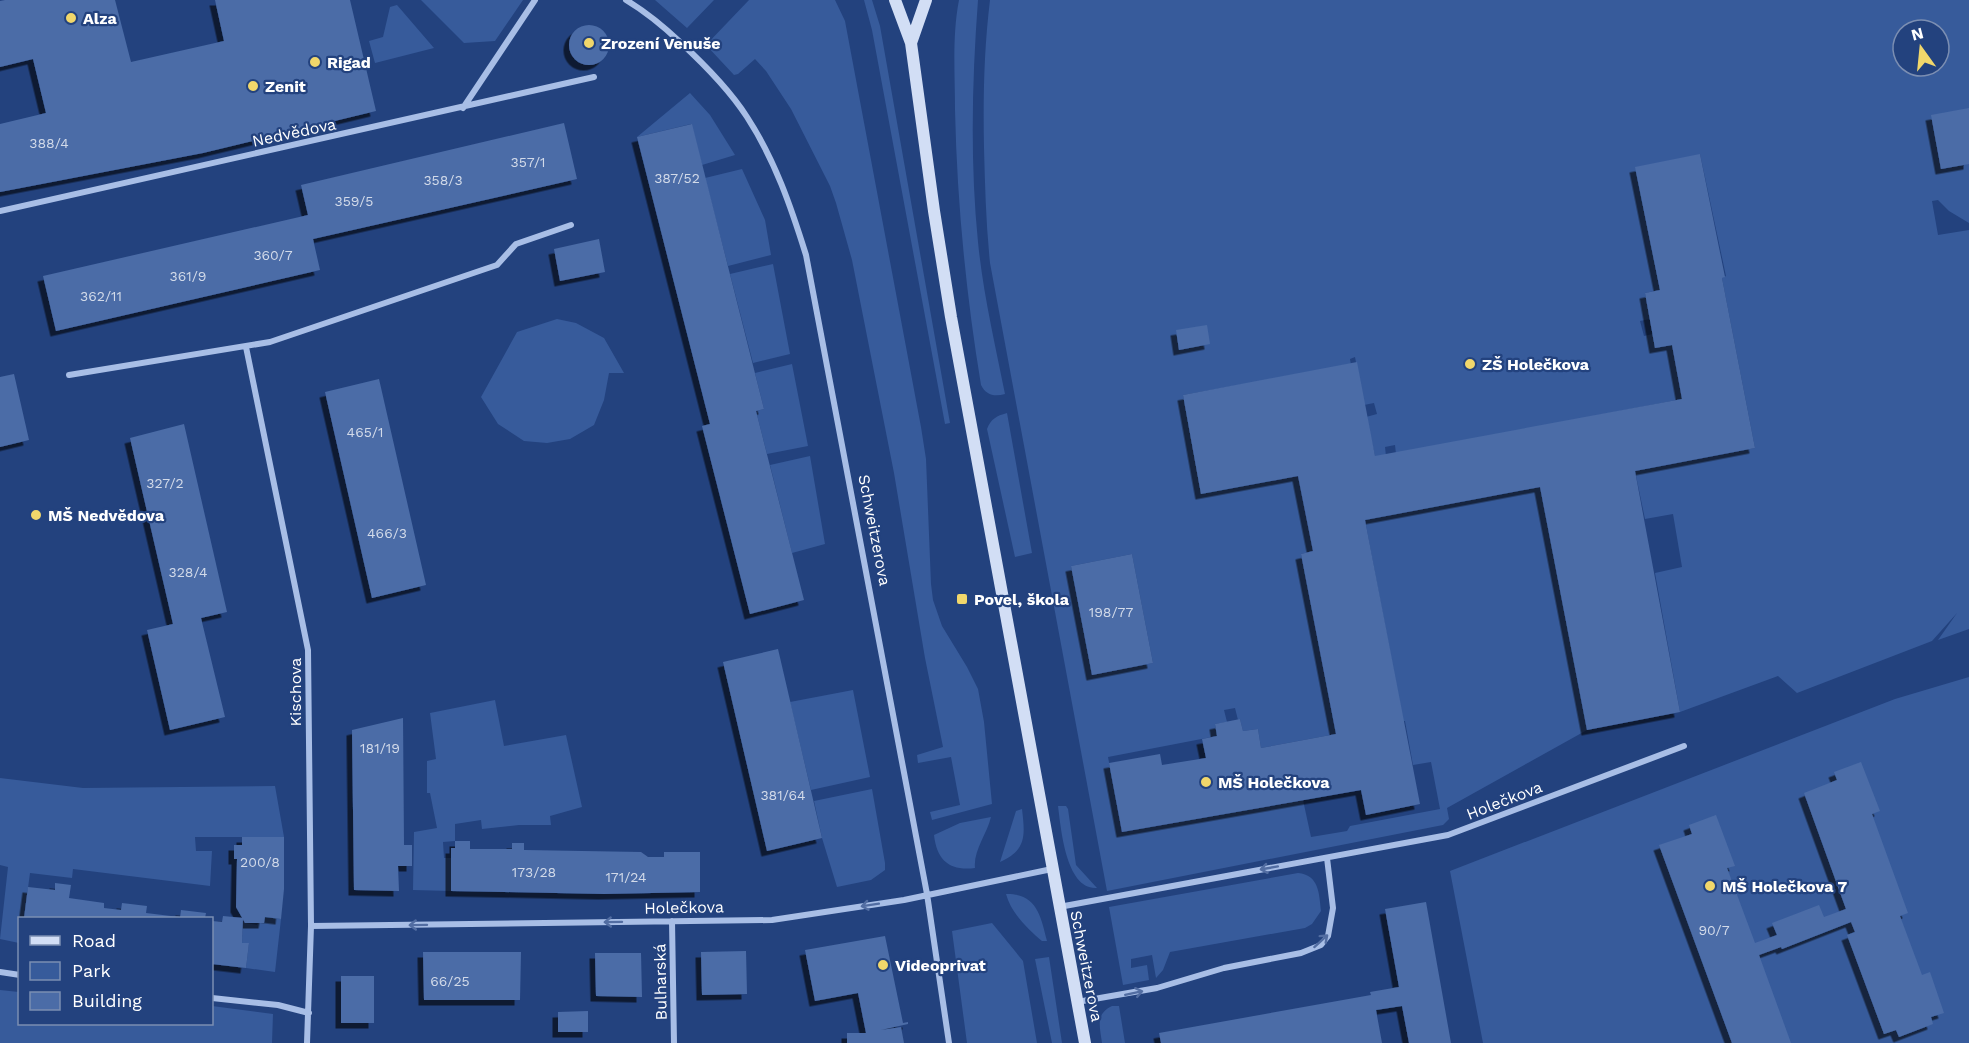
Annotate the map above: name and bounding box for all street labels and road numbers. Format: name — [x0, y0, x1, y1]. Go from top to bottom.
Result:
street label: Nedvědova — [250, 114, 338, 151]
street label: Schweitzerova — [854, 473, 895, 587]
street label: Kischova — [286, 658, 305, 726]
street label: Holečkova — [1463, 777, 1545, 824]
street label: Holečkova — [644, 897, 724, 918]
street label: Schweitzerova — [1066, 909, 1107, 1023]
street label: Bulharská — [650, 943, 671, 1021]

